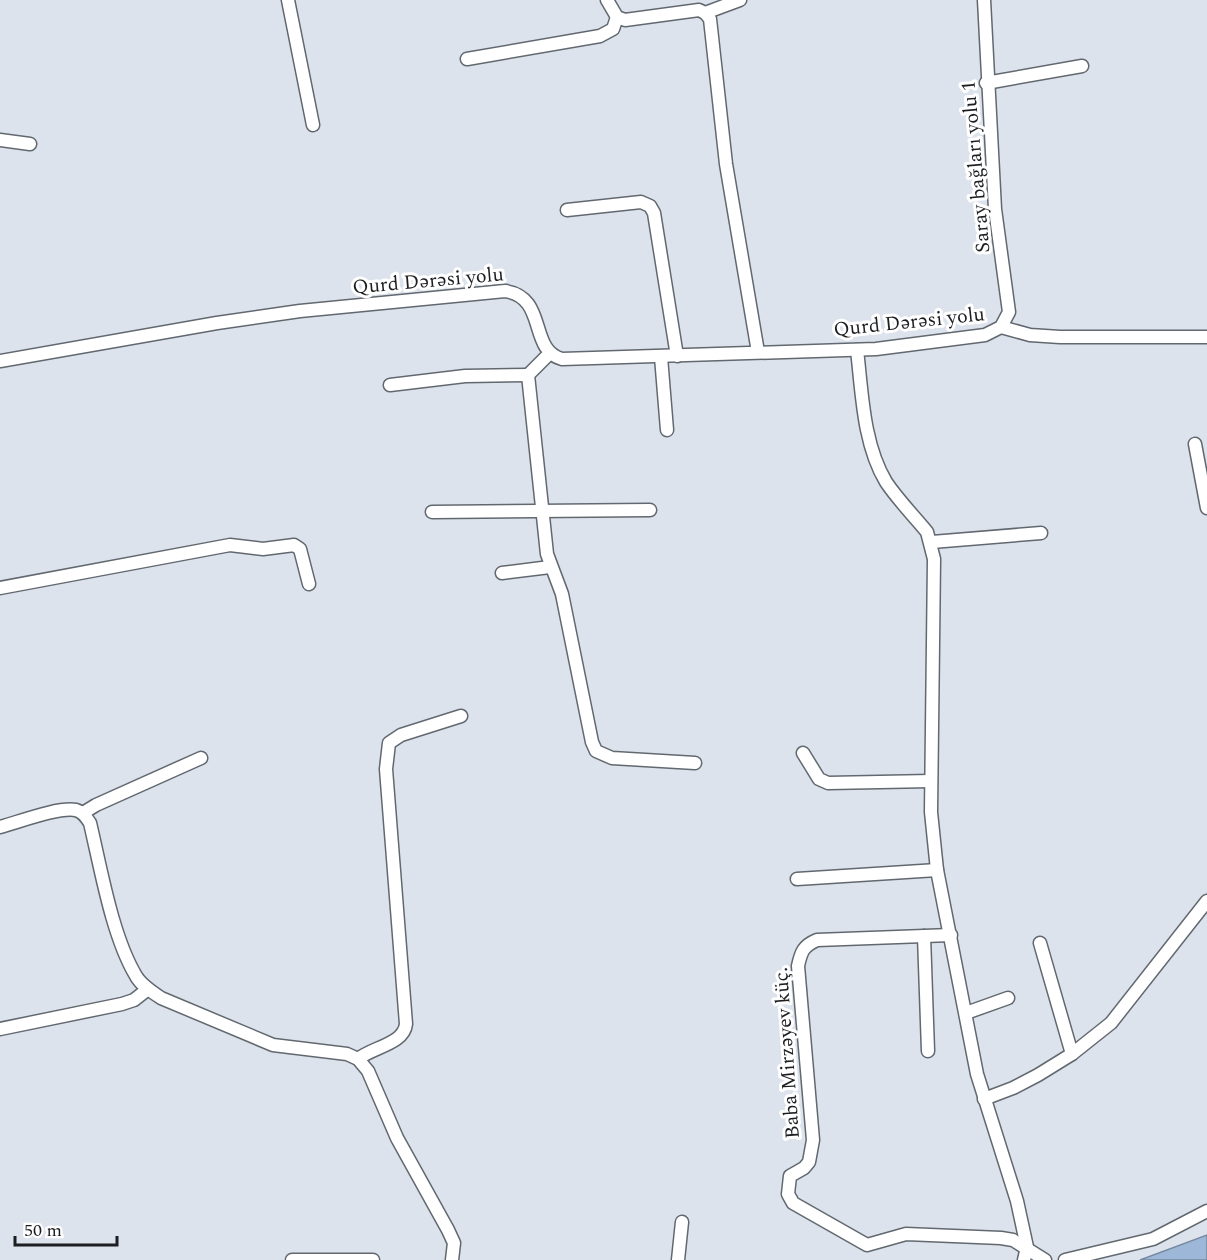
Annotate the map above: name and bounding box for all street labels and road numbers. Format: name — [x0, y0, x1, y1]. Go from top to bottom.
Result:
street label: Saray bağları yolu 1 — [954, 80, 998, 254]
street label: Qurd Dərəsi yolu — [351, 259, 505, 303]
street label: Qurd Dərəsi yolu — [832, 299, 986, 345]
street label: Baba Mirzəyev küç. — [766, 966, 808, 1140]

